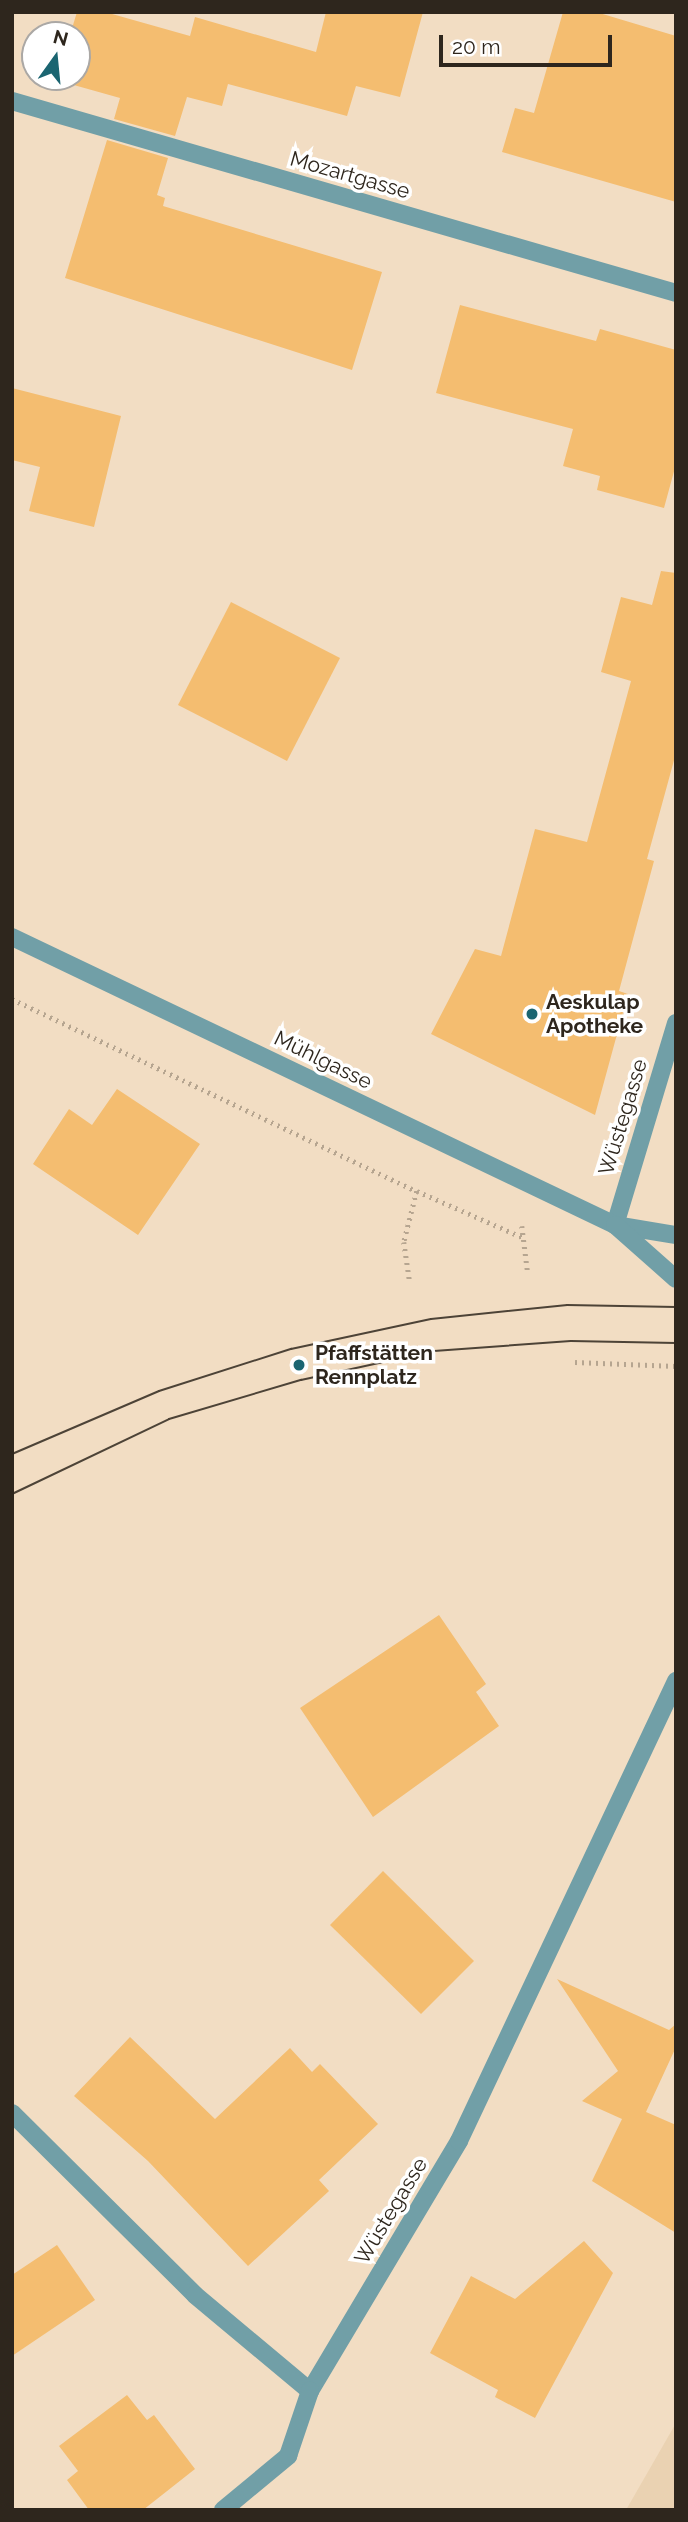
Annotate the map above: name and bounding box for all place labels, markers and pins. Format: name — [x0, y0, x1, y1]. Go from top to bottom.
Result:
place label: Aeskulap Apotheke — [546, 989, 643, 1039]
marker: Aeskulap Apotheke — [524, 1006, 540, 1022]
place label: Pfaffstätten Rennplatz — [315, 1340, 433, 1390]
marker: Pfaffstätten Rennplatz — [289, 1355, 309, 1375]

